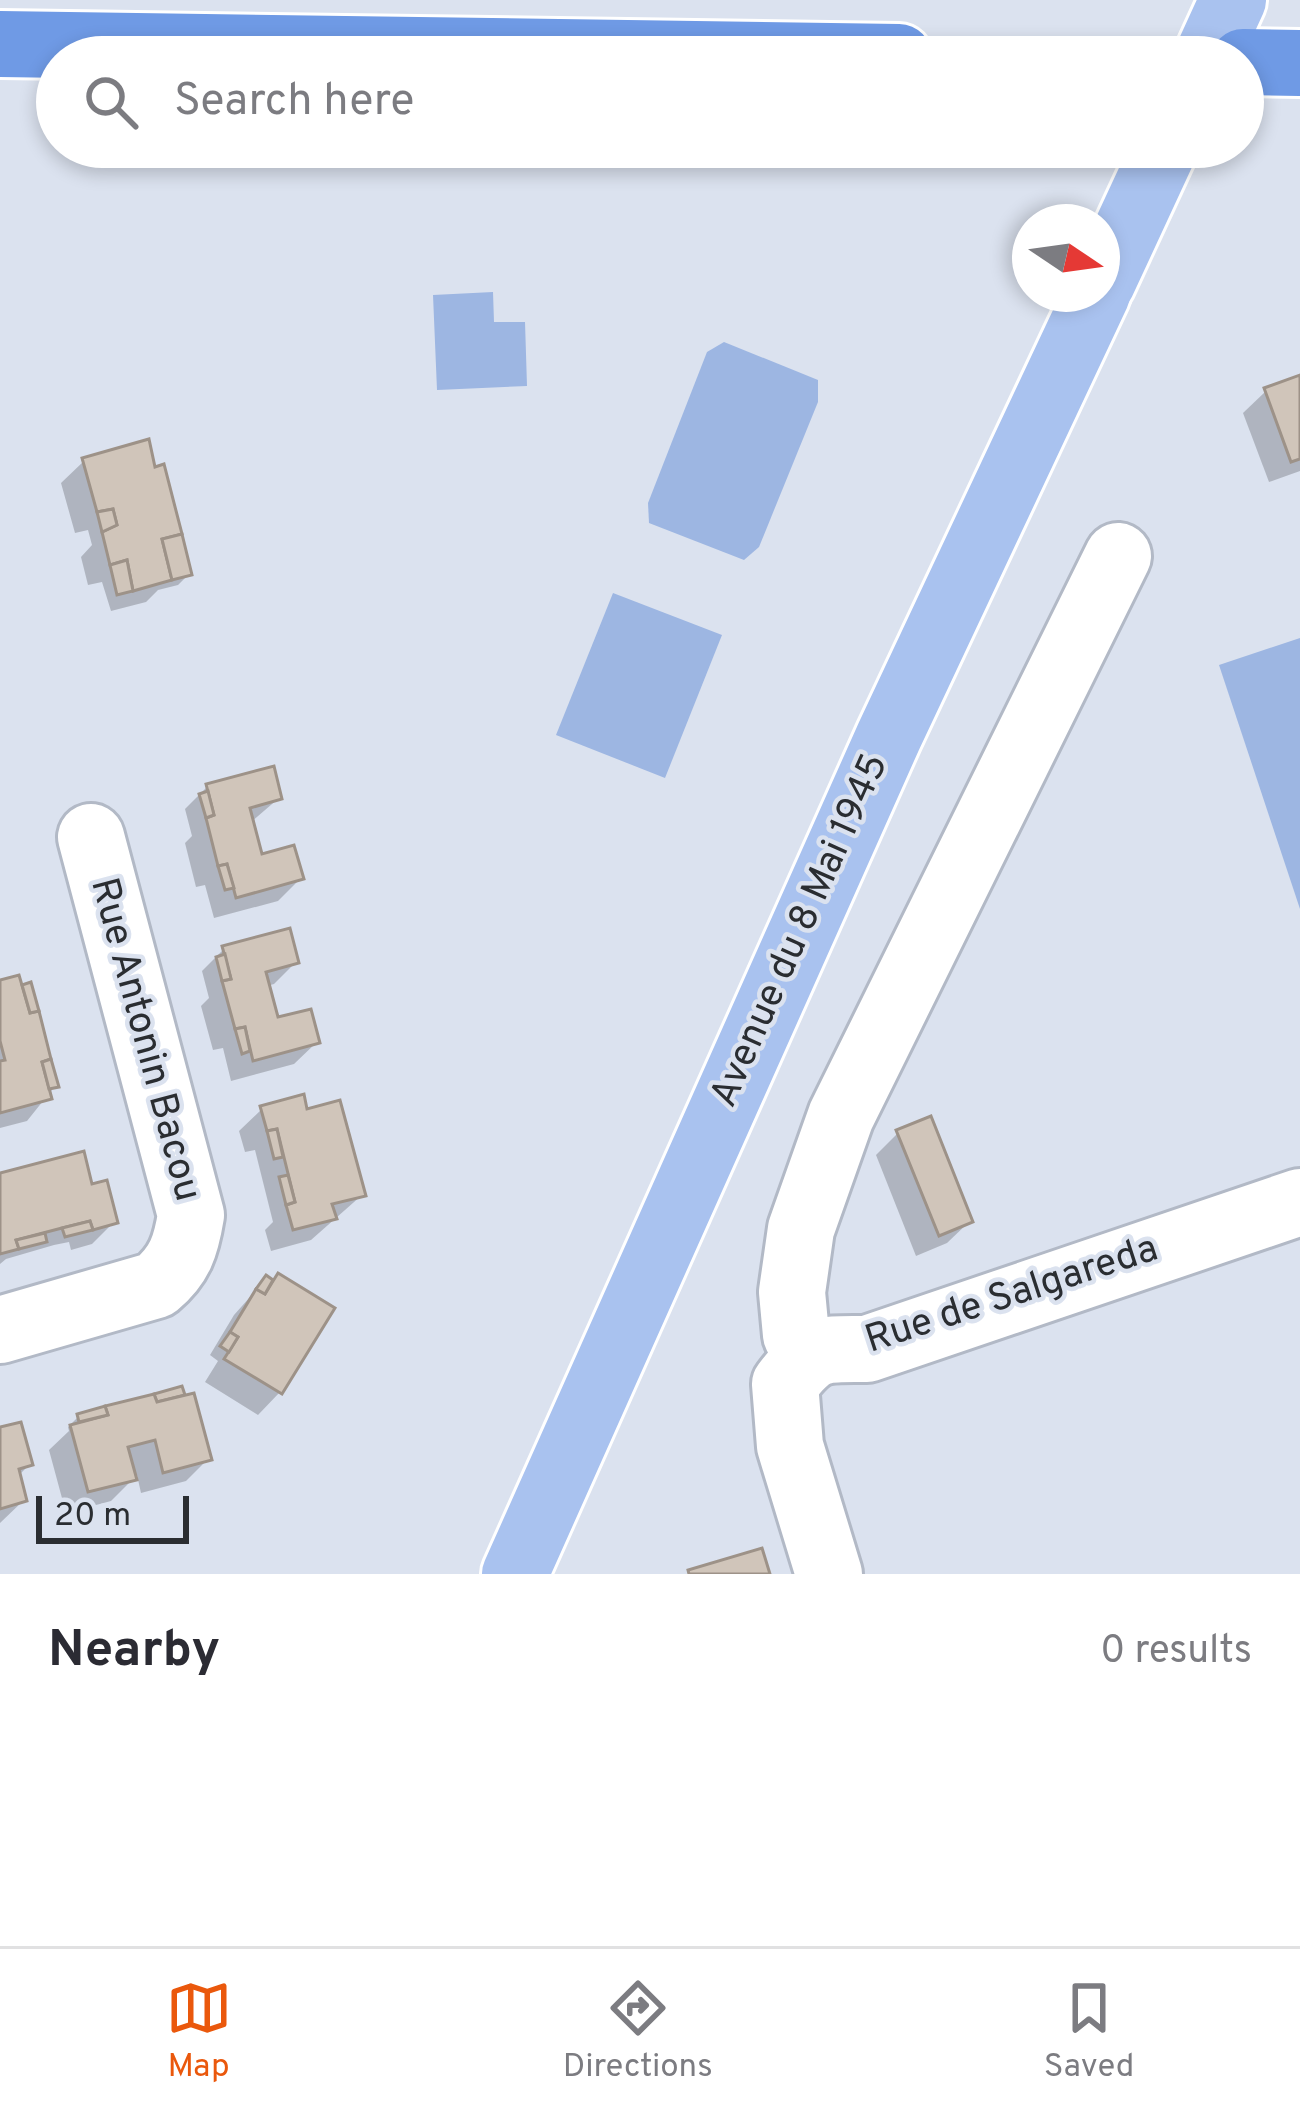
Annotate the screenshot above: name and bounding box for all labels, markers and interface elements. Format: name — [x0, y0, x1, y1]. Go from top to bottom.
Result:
search box — [36, 36, 1264, 168]
icon: search — [78, 69, 144, 135]
text: Search here — [174, 74, 414, 131]
north arrow — [1012, 204, 1120, 312]
street label: Avenue du 8 Mai 1945 — [701, 747, 901, 1115]
street label: Rue Antonin Bacou — [77, 873, 211, 1207]
street label: Rue de Salgareda — [859, 1226, 1165, 1366]
scale bar — [36, 1490, 189, 1543]
text: 20 m — [54, 1496, 131, 1538]
text: Nearby — [48, 1620, 220, 1685]
text: 0 results — [1100, 1628, 1252, 1677]
tab: Map — [166, 1975, 232, 2089]
tab: Directions — [563, 1975, 713, 2089]
tab: Saved — [1044, 1975, 1134, 2089]

